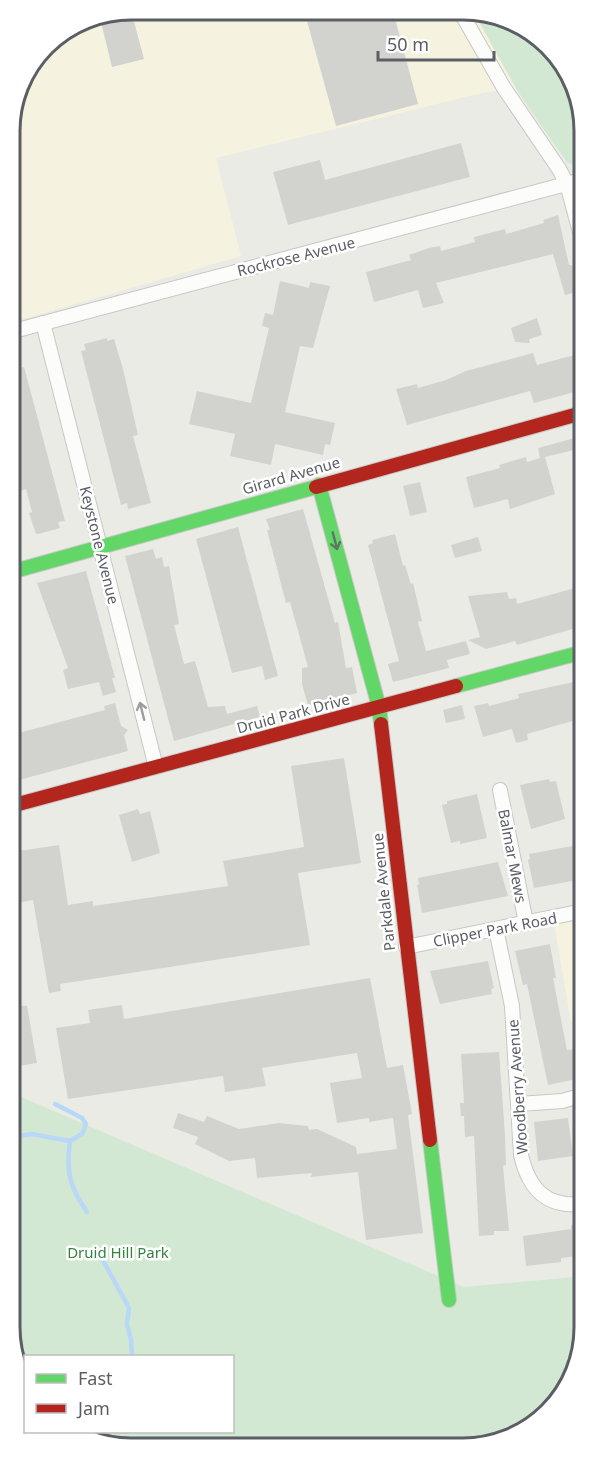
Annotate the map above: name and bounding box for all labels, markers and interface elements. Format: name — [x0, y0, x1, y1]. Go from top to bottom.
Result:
scale bar — [378, 24, 494, 62]
text: 50 m — [387, 32, 429, 56]
street label: Rockrose Avenue — [235, 232, 357, 280]
street label: Girard Avenue — [240, 451, 342, 499]
street label: Keystone Avenue — [76, 484, 124, 606]
one-way arrow — [329, 531, 341, 550]
street label: Druid Park Drive — [234, 688, 352, 738]
one-way arrow — [135, 701, 147, 720]
street label: Balmar Mews — [494, 807, 532, 905]
street label: Parkdale Avenue — [367, 832, 399, 952]
street label: Clipper Park Road — [431, 907, 559, 951]
street label: Woodberry Avenue — [502, 1019, 532, 1155]
park label: Druid Hill Park — [67, 1242, 169, 1262]
legend — [24, 1355, 234, 1433]
text: Fast — [78, 1366, 113, 1390]
text: Jam — [76, 1396, 110, 1420]

